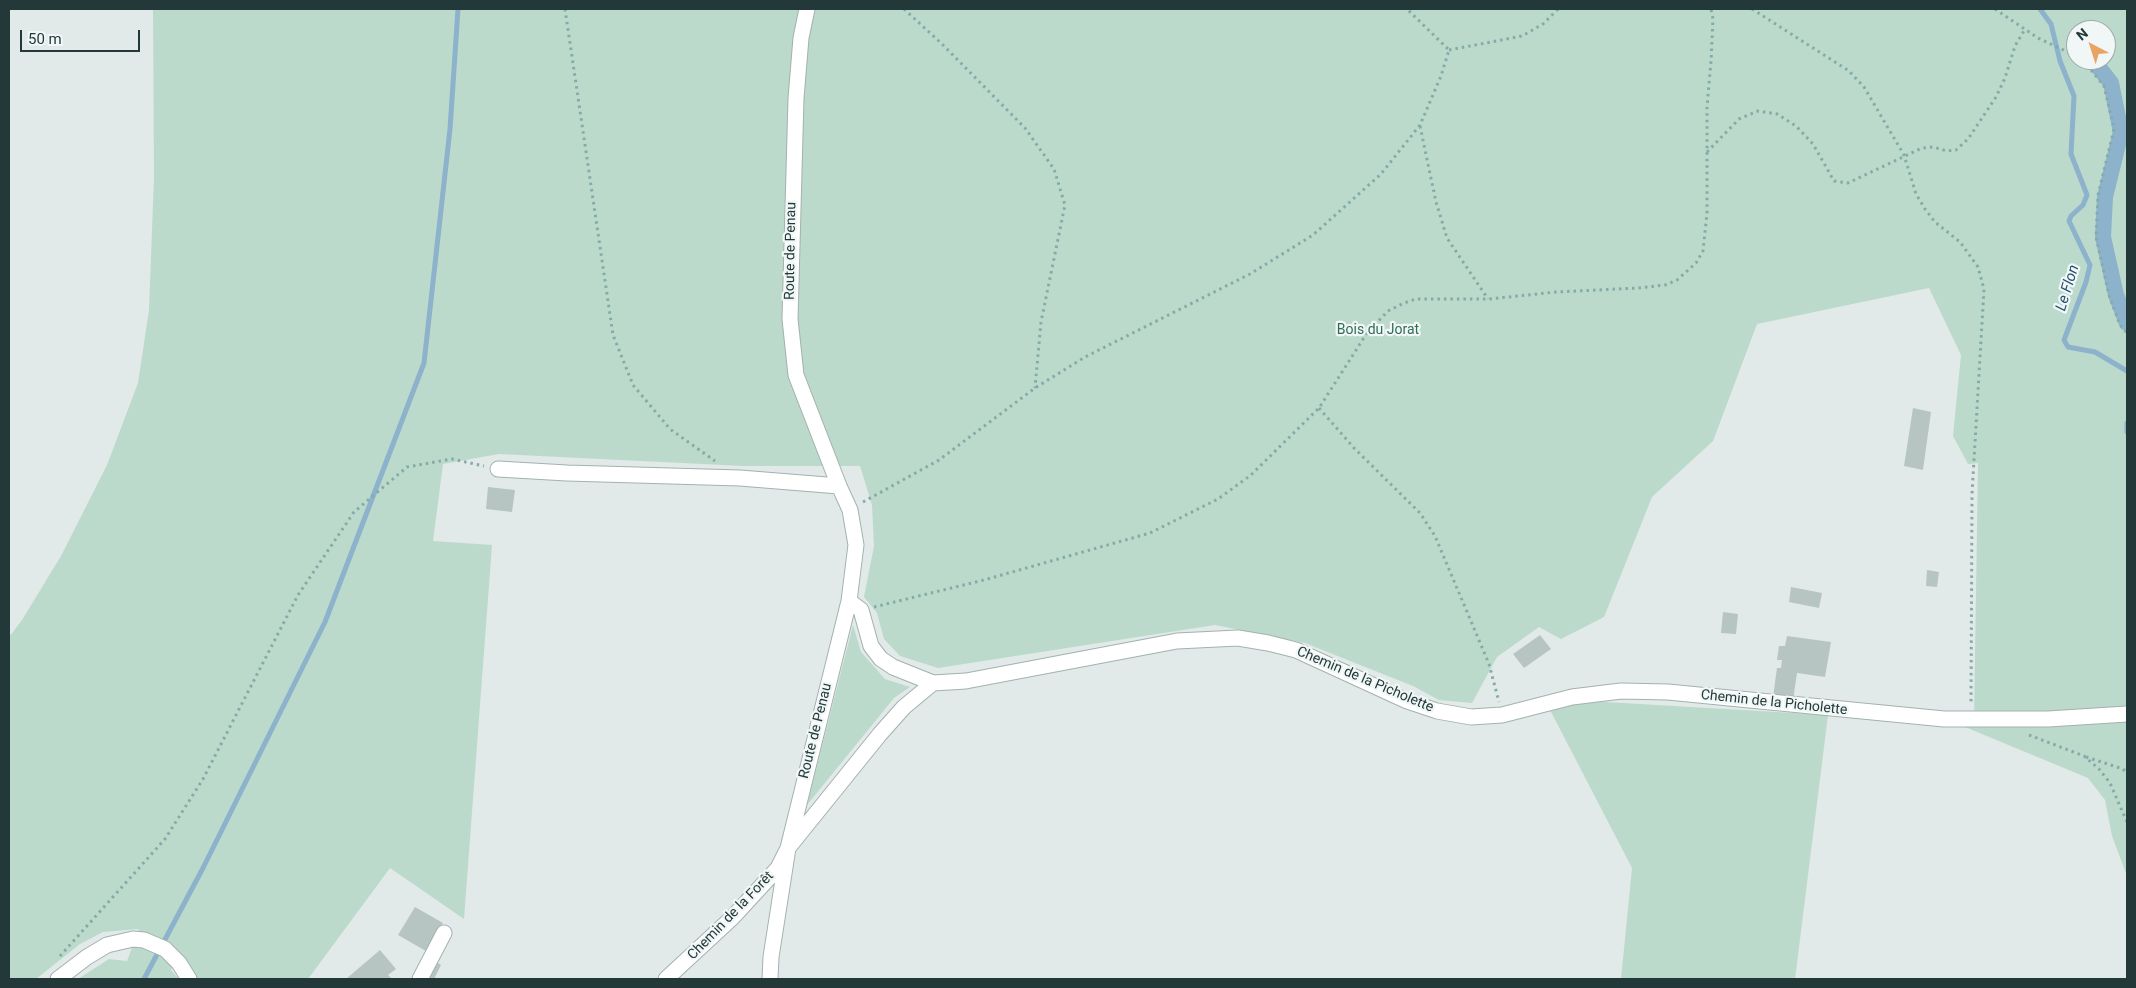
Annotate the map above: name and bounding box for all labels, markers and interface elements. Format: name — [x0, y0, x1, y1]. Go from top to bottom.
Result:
scale bar — [22, 20, 142, 52]
north arrow — [2066, 20, 2116, 70]
text: N — [2073, 25, 2091, 44]
text: 50 m — [28, 30, 62, 48]
street label: Route de Penau — [782, 202, 800, 300]
water label: Le Flon — [2053, 263, 2083, 313]
park label: Bois du Jorat — [1337, 322, 1419, 338]
street label: Chemin de la Picholette — [1294, 644, 1436, 716]
street label: Route de Penau — [796, 682, 836, 780]
street label: Chemin de la Picholette — [1700, 687, 1848, 719]
street label: Chemin de la Forêt — [684, 868, 778, 964]

